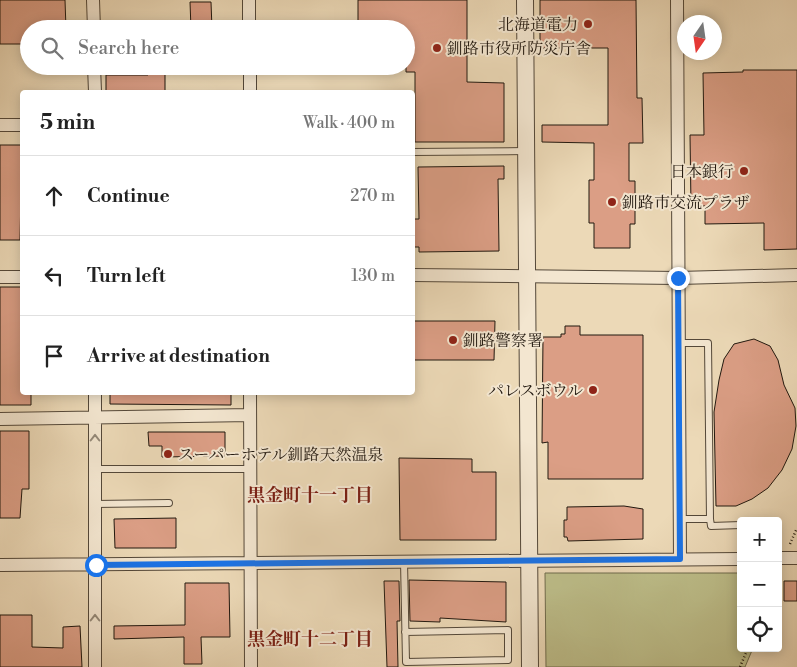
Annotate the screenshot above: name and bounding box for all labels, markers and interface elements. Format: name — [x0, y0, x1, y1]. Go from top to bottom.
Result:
place label: 北海道電力 — [498, 15, 578, 35]
north arrow — [677, 15, 722, 60]
marker: 北海道電力 — [582, 18, 594, 30]
search box — [20, 20, 415, 75]
icon: search — [38, 34, 66, 62]
text: Search here — [78, 36, 179, 60]
place label: 釧路市役所防災庁舎 — [447, 39, 591, 59]
marker: 釧路市役所防災庁舎 — [431, 42, 443, 54]
text: 5 min — [40, 110, 95, 136]
text: Walk · 400 m — [303, 113, 395, 133]
place label: 日本銀行 — [670, 162, 734, 182]
marker: 日本銀行 — [738, 165, 750, 177]
icon: ahead — [40, 182, 68, 210]
text: Continue — [87, 184, 170, 208]
text: 270 m — [350, 186, 395, 206]
place label: 釧路市交流プラザ — [622, 193, 750, 213]
marker: 釧路市交流プラザ — [606, 196, 618, 208]
icon: left — [40, 262, 68, 290]
text: Turn left — [87, 264, 166, 288]
text: 130 m — [351, 266, 395, 286]
route end — [667, 267, 690, 290]
place label: 釧路警察署 — [463, 331, 543, 351]
marker: 釧路警察署 — [447, 334, 459, 346]
icon: arrive — [40, 342, 68, 370]
text: Arrive at destination — [87, 344, 270, 368]
place label: パレスボウル — [488, 381, 583, 401]
marker: パレスボウル — [587, 384, 599, 396]
one-way arrow — [90, 434, 100, 442]
place label: スーパーホテル釧路天然温泉 — [178, 445, 384, 465]
marker: スーパーホテル釧路天然温泉 — [162, 448, 174, 460]
district label: 黒金町十一丁目 — [247, 484, 373, 507]
map controls — [737, 517, 782, 652]
button: + — [737, 517, 782, 562]
route start — [85, 554, 108, 577]
button: − — [737, 562, 782, 607]
button: locate — [737, 607, 782, 652]
one-way arrow — [90, 614, 100, 622]
district label: 黒金町十二丁目 — [247, 628, 373, 651]

